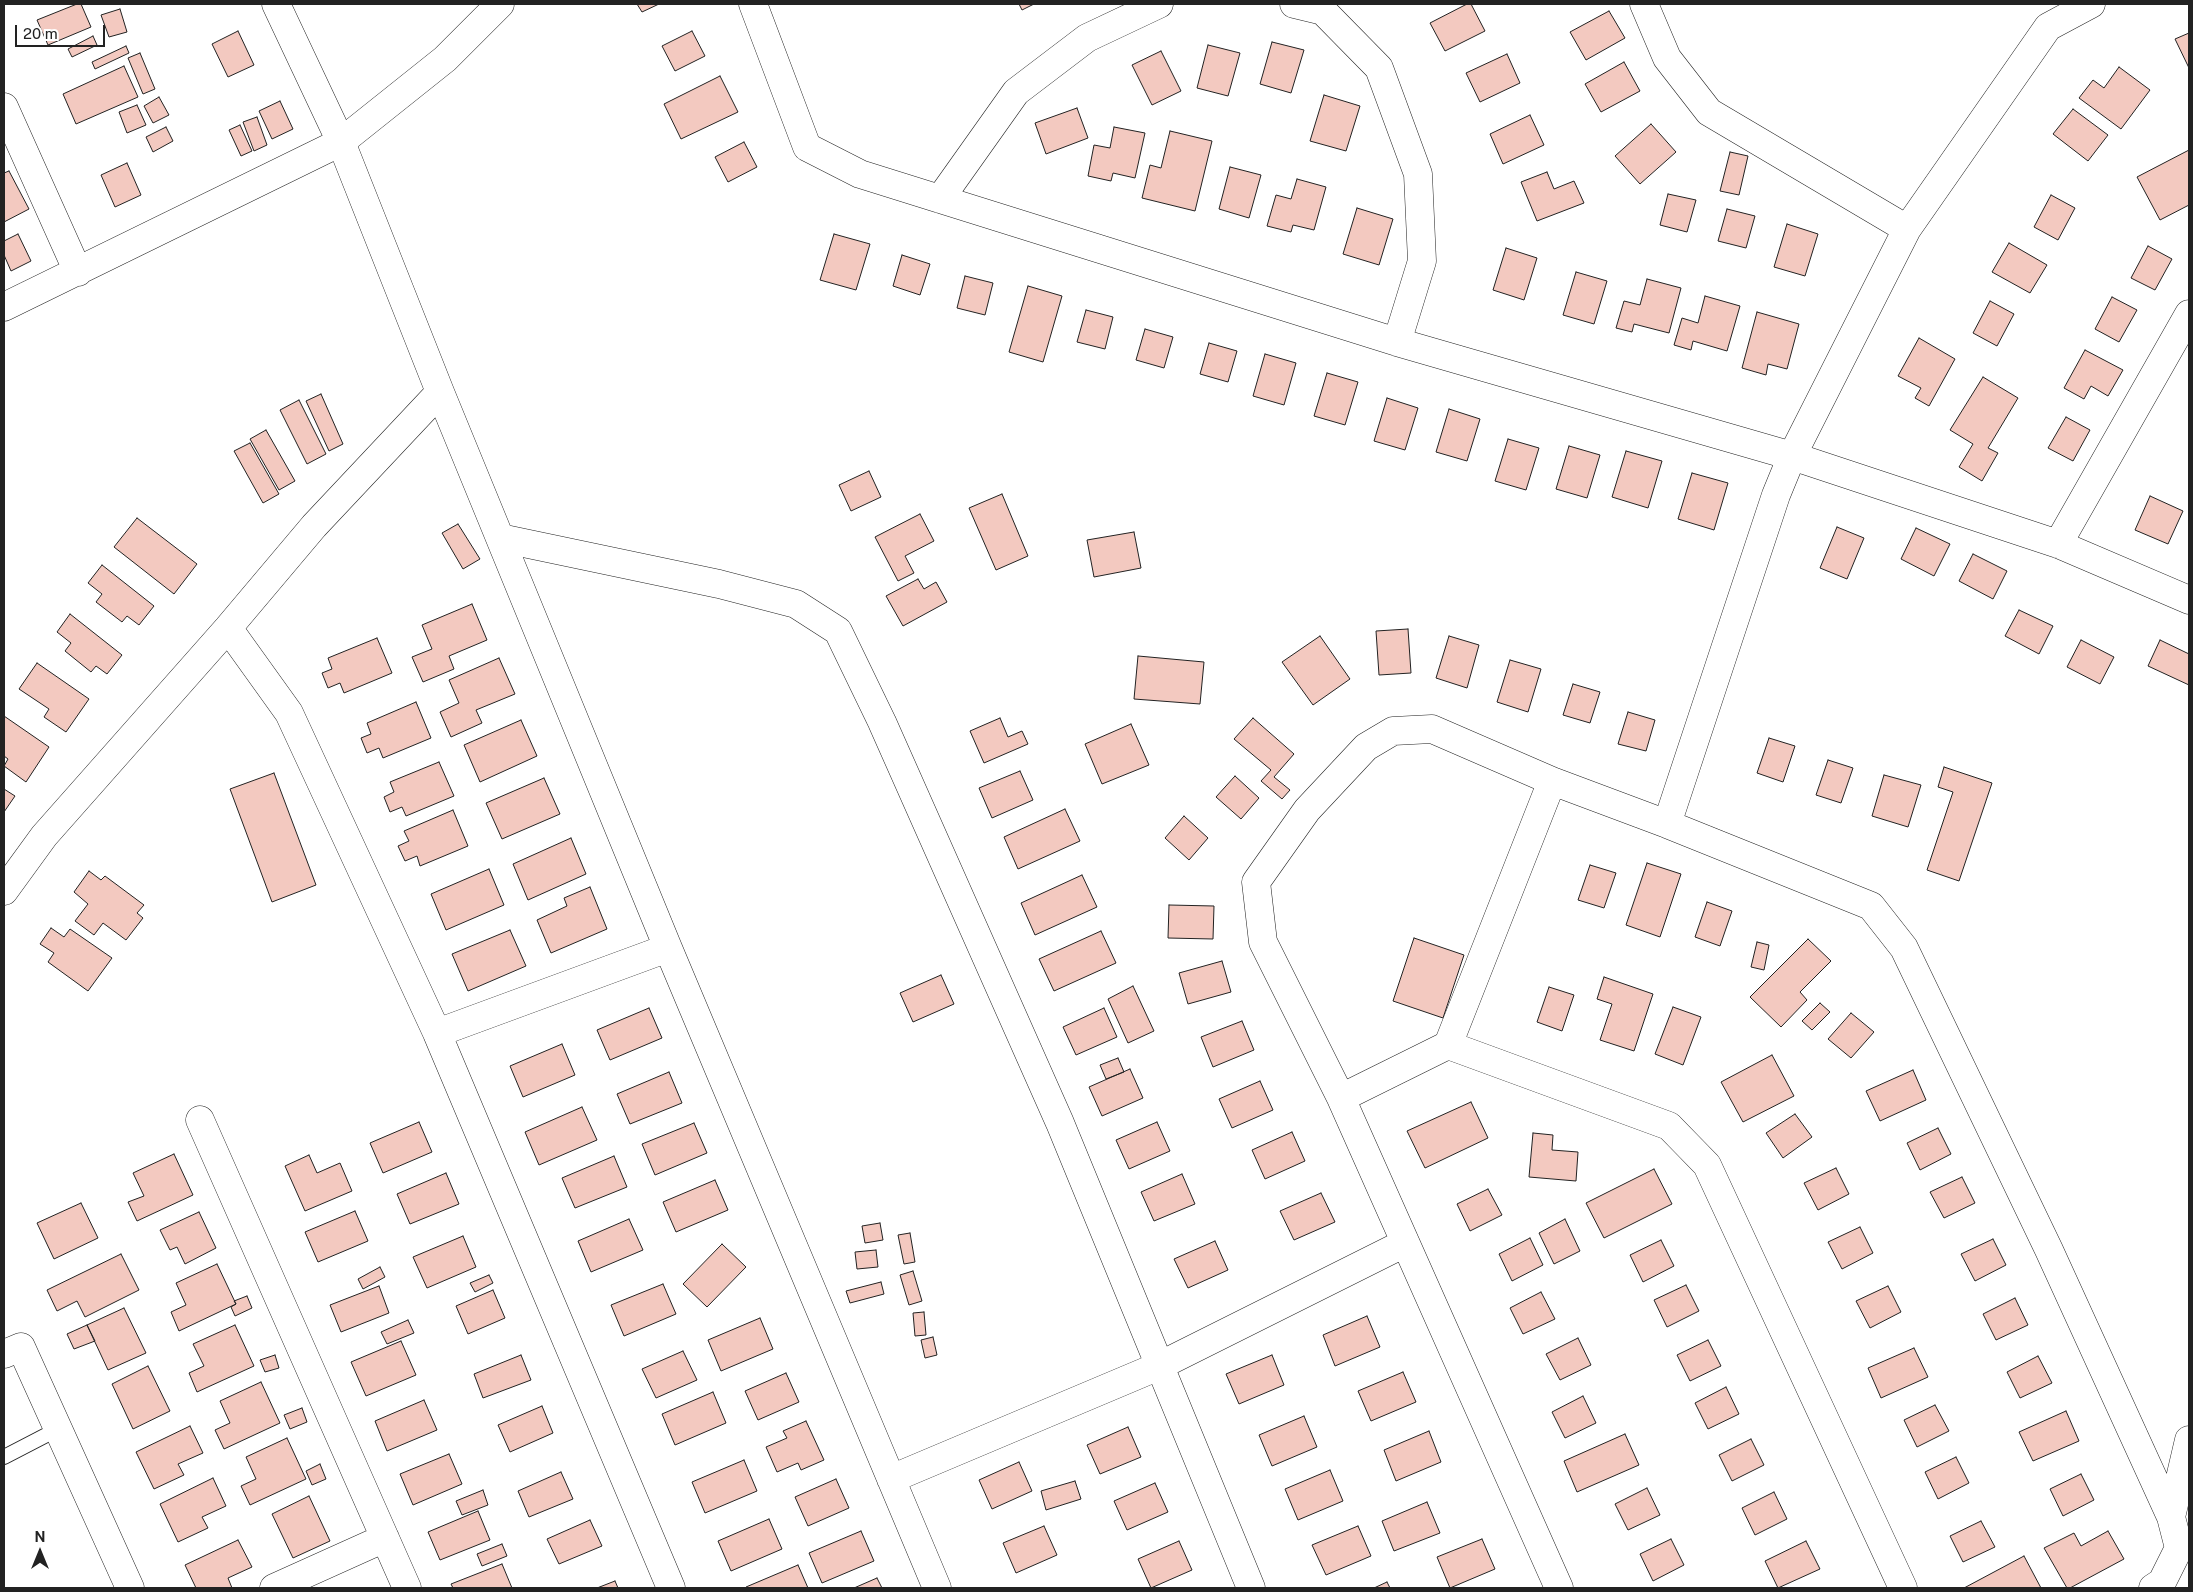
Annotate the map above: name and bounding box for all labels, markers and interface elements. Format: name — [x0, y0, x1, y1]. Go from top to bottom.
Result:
scale bar — [18, 15, 108, 47]
text: 20 m — [23, 25, 58, 42]
north arrow — [15, 1527, 65, 1577]
text: N — [35, 1529, 45, 1545]

